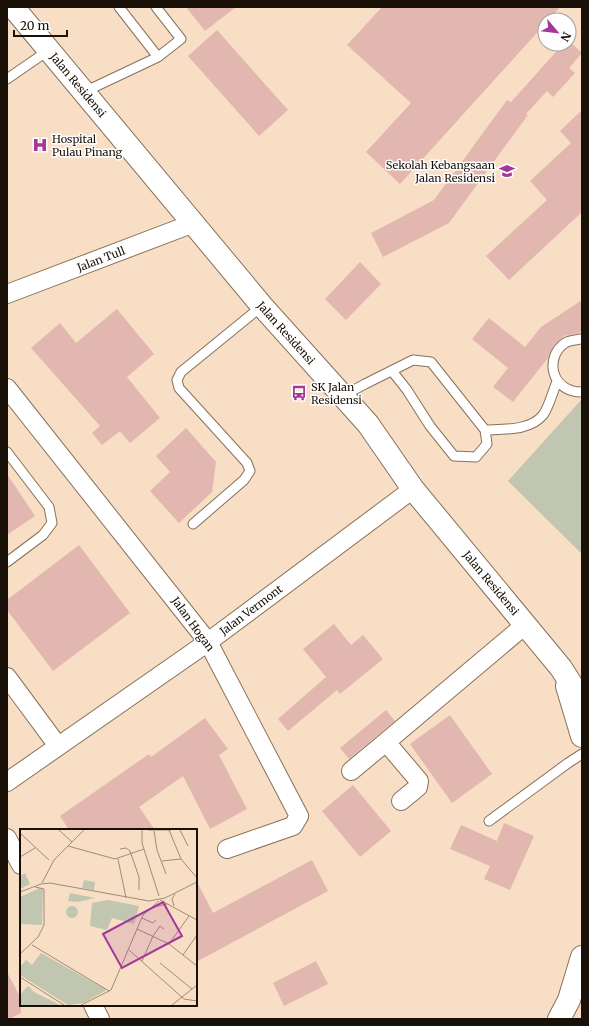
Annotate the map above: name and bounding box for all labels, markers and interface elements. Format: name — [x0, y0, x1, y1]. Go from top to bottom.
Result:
scale bar — [14, 12, 67, 38]
north arrow — [537, 12, 577, 52]
text: 20 m — [20, 18, 49, 33]
text: N — [557, 30, 574, 44]
street label: Jalan Residensi — [46, 49, 109, 120]
place label: Hospital Pulau Pinang — [52, 132, 123, 159]
hospital icon: Hospital Pulau Pinang — [31, 136, 49, 154]
place label: Sekolah Kebangsaan Jalan Residensi — [386, 158, 496, 185]
school or university icon: Sekolah Kebangsaan Jalan Residensi — [498, 162, 516, 180]
street label: Jalan Tull — [74, 243, 128, 275]
street label: Jalan Residensi — [253, 298, 318, 368]
place label: SK Jalan Residensi — [311, 380, 362, 407]
bus stop icon: SK Jalan Residensi — [290, 384, 308, 402]
street label: Jalan Residensi — [459, 547, 522, 618]
street label: Jalan Vermont — [216, 581, 286, 639]
street label: Jalan Hogan — [168, 593, 218, 655]
inset map — [20, 829, 197, 1006]

